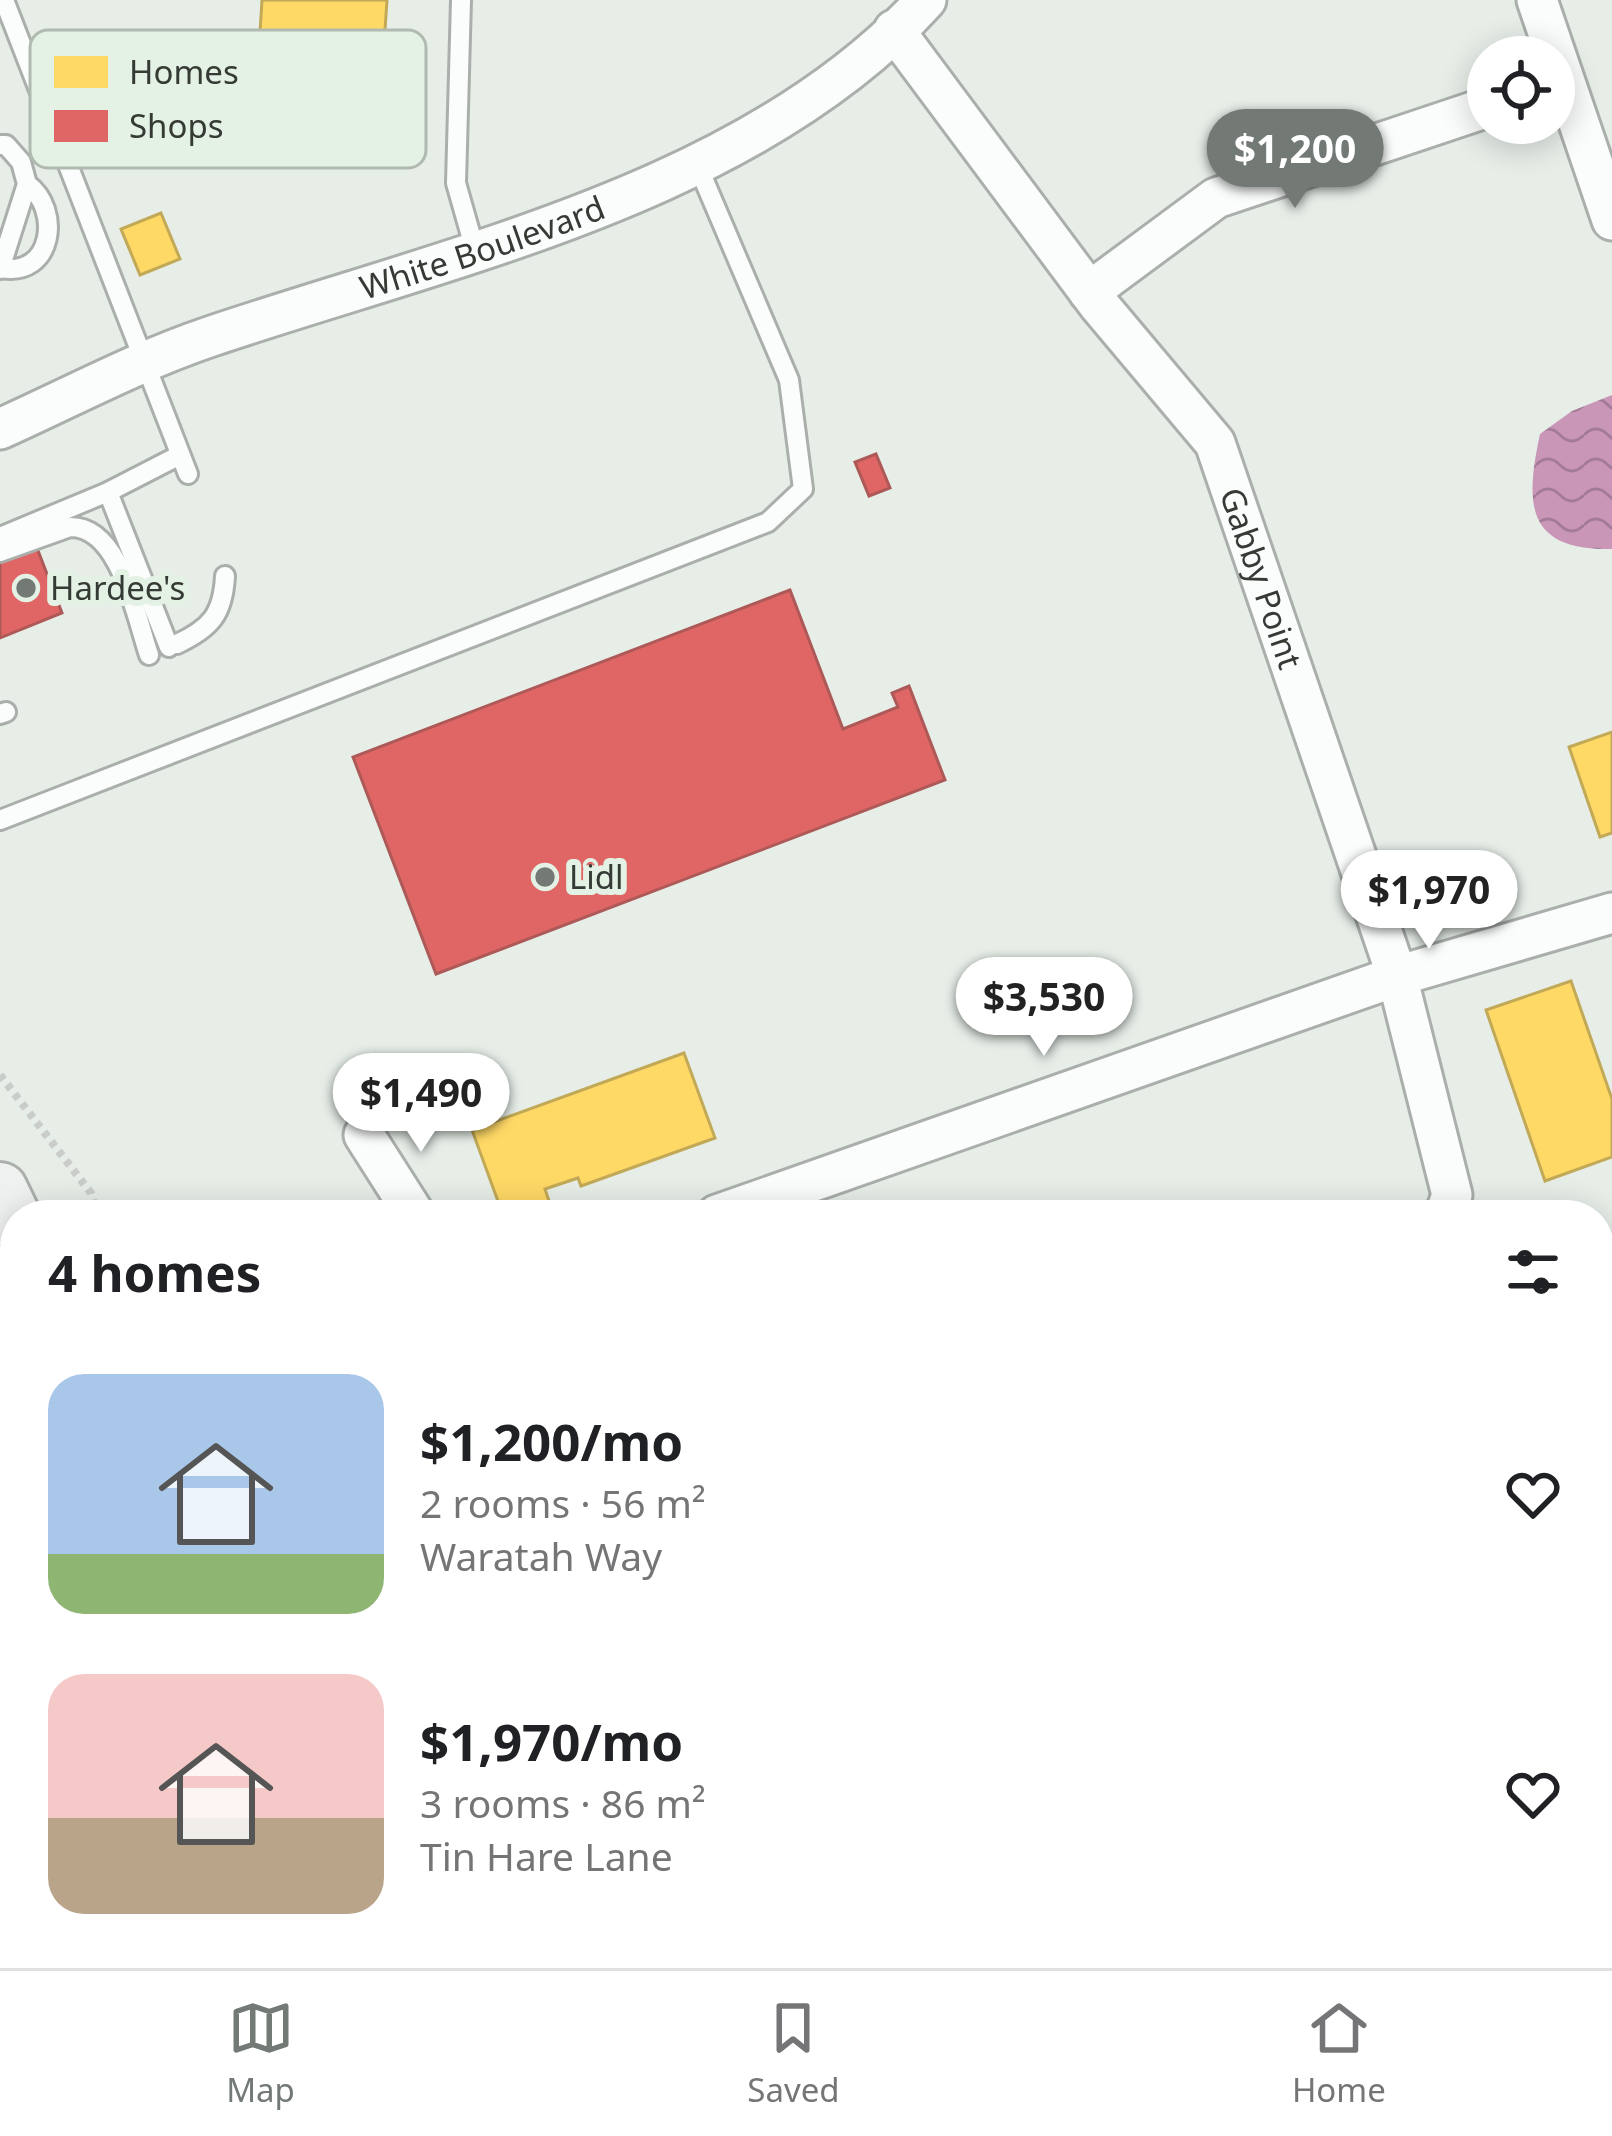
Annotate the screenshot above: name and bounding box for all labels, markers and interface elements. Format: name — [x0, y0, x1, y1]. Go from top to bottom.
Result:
legend — [30, 30, 426, 168]
map controls — [1467, 36, 1575, 144]
button: locate — [1467, 36, 1575, 144]
text: Homes — [129, 49, 239, 94]
text: Shops — [129, 103, 224, 148]
pin: $1,200 — [1197, 109, 1393, 211]
text: $1,200 — [1234, 121, 1356, 174]
street label: White Boulevard — [354, 185, 611, 310]
street label: Gabby Point — [1210, 481, 1313, 675]
place label: Hardee's — [50, 565, 185, 610]
marker: Hardee's — [13, 575, 39, 601]
pin: $1,970 — [1331, 850, 1527, 952]
place label: Lidl — [569, 854, 624, 899]
text: $1,970 — [1368, 862, 1490, 915]
marker: Lidl — [532, 864, 558, 890]
pin: $3,530 — [946, 957, 1142, 1059]
text: $3,530 — [983, 969, 1105, 1022]
pin: $1,490 — [323, 1053, 519, 1155]
text: $1,490 — [360, 1065, 482, 1118]
text: 4 homes — [48, 1237, 261, 1307]
icon: filters — [1500, 1239, 1566, 1305]
text: $1,200/mo — [420, 1406, 683, 1476]
icon: home — [144, 1422, 288, 1566]
icon: heart — [1500, 1461, 1566, 1527]
text: 2 rooms · 56 m² — [420, 1476, 706, 1529]
text: Waratah Way — [420, 1529, 662, 1582]
text: $1,970/mo — [420, 1706, 683, 1776]
icon: home — [144, 1722, 288, 1866]
icon: heart — [1500, 1761, 1566, 1827]
text: 3 rooms · 86 m² — [420, 1776, 706, 1829]
text: Tin Hare Lane — [420, 1829, 673, 1882]
tab: Map — [226, 1995, 295, 2112]
tab: Saved — [747, 1995, 840, 2112]
tab: Home — [1292, 1995, 1386, 2112]

